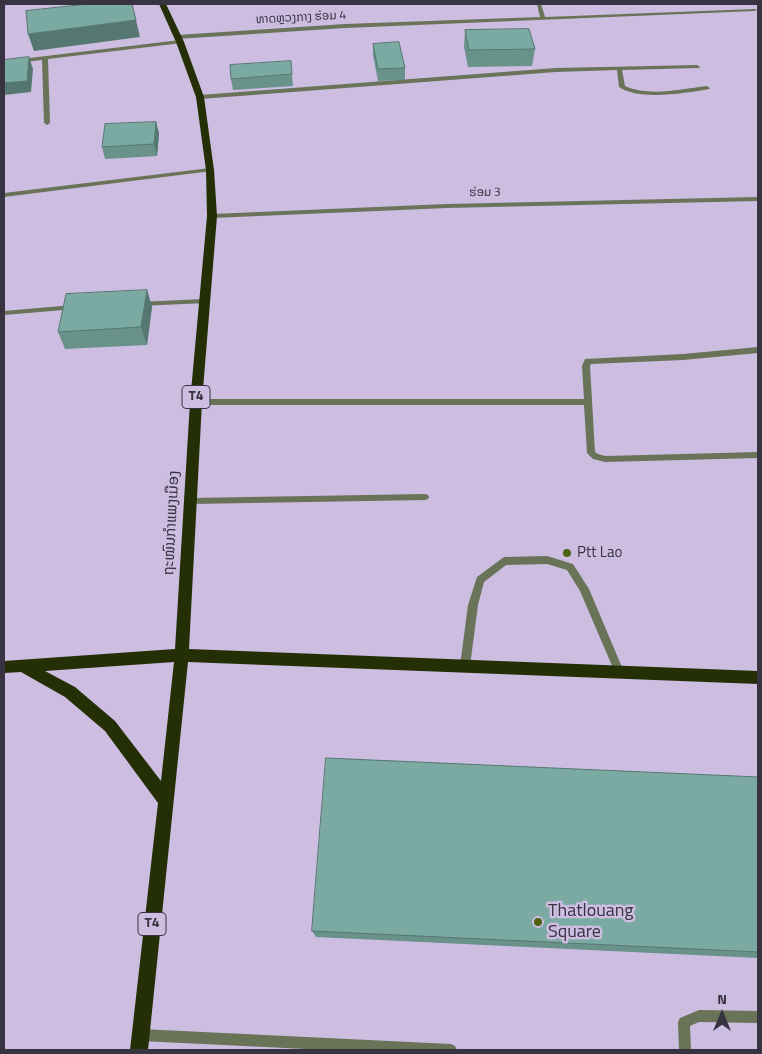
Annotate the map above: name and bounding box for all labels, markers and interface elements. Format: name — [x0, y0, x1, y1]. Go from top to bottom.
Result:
street label: ທາດຫຼວງກາງ ຮ່ອມ 4 — [256, 8, 346, 28]
street label: ຮ່ອມ 3 — [469, 186, 501, 200]
road number: T4 — [182, 386, 210, 408]
street label: ຖະໜົນກຳແພງເມືອງ — [160, 470, 184, 576]
place label: Ptt Lao — [577, 544, 622, 562]
marker: Ptt Lao — [561, 547, 573, 559]
place label: Thatlouang Square — [548, 901, 634, 944]
road number: T4 — [138, 912, 166, 936]
marker: Thatlouang Square — [532, 916, 544, 928]
text: N — [717, 988, 727, 1009]
north arrow — [697, 989, 747, 1039]

